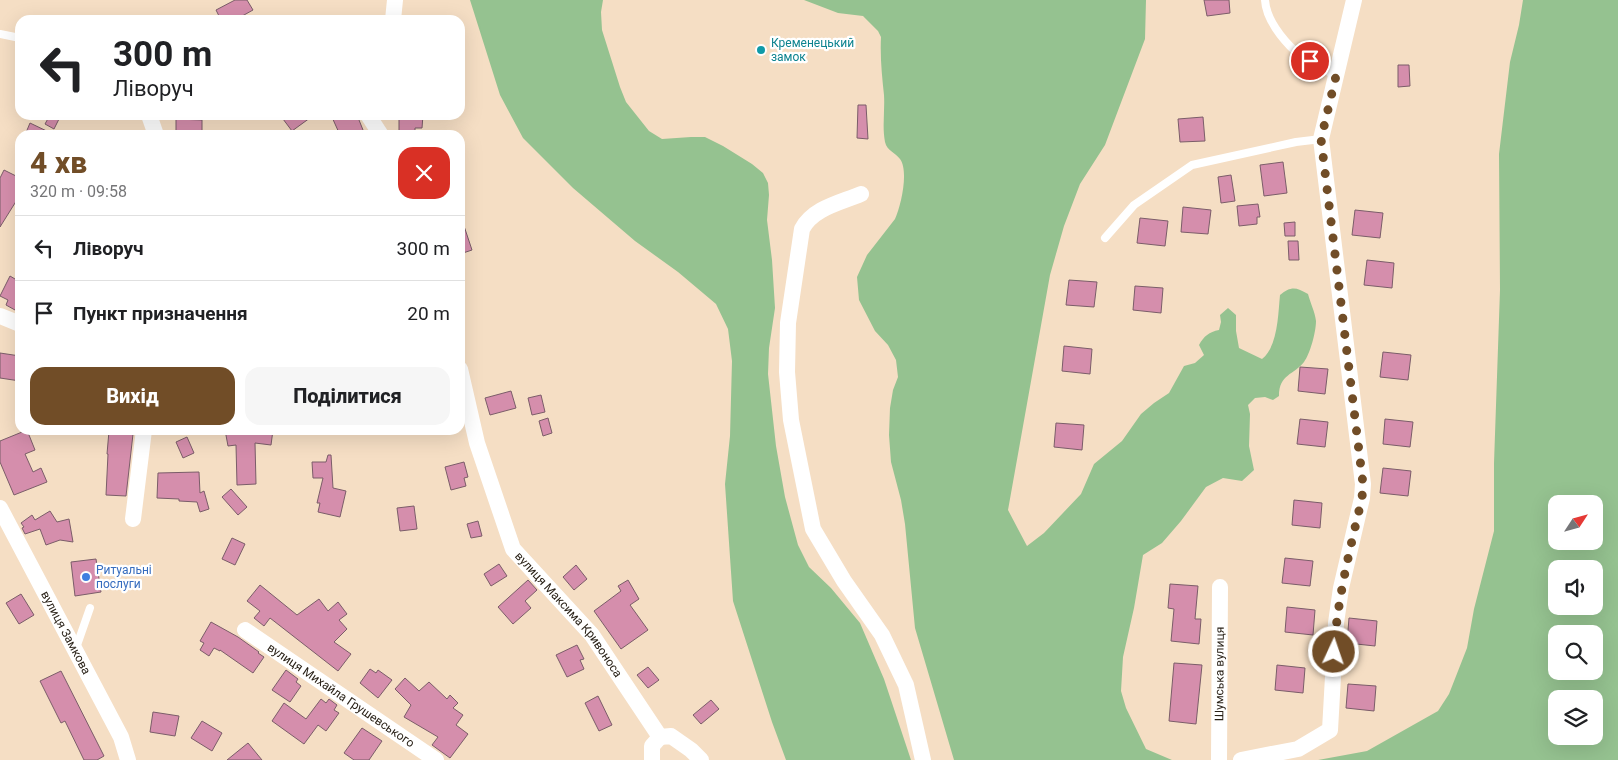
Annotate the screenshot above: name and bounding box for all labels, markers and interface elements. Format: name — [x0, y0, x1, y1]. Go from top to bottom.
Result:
text: 300 m — [113, 34, 212, 75]
icon: left — [30, 35, 95, 100]
place label: Кременецький замок — [771, 36, 854, 64]
pin — [1289, 40, 1331, 82]
marker: Кременецький замок — [755, 44, 767, 56]
icon: arrive — [1296, 47, 1324, 75]
text: Ліворуч — [113, 76, 194, 101]
text: 4 хв — [30, 145, 87, 180]
button: close — [398, 147, 450, 199]
text: 320 m · 09:58 — [30, 182, 127, 201]
icon: left — [30, 234, 58, 262]
text: Ліворуч — [73, 237, 144, 260]
text: 300 m — [397, 237, 450, 260]
icon: arrive — [30, 299, 58, 327]
text: Пункт призначення — [73, 302, 248, 325]
text: 20 m — [407, 302, 450, 325]
button: Вихід — [30, 367, 235, 425]
button: Поділитися — [245, 367, 450, 425]
north arrow — [1548, 495, 1602, 550]
map controls — [1548, 495, 1603, 745]
street label: вулиця Максима Кривоноса — [512, 549, 625, 680]
button: sound — [1548, 560, 1603, 615]
place label: Ритуальні послуги — [96, 563, 152, 591]
marker: Ритуальні послуги — [80, 571, 92, 583]
street label: вулиця Замкова — [38, 589, 94, 677]
position arrow — [1307, 625, 1359, 677]
button: search — [1548, 625, 1603, 680]
street label: Шумська вулиця — [1212, 627, 1227, 721]
street label: вулиця Михайла Грушевського — [265, 640, 417, 750]
button: layers — [1548, 690, 1603, 745]

